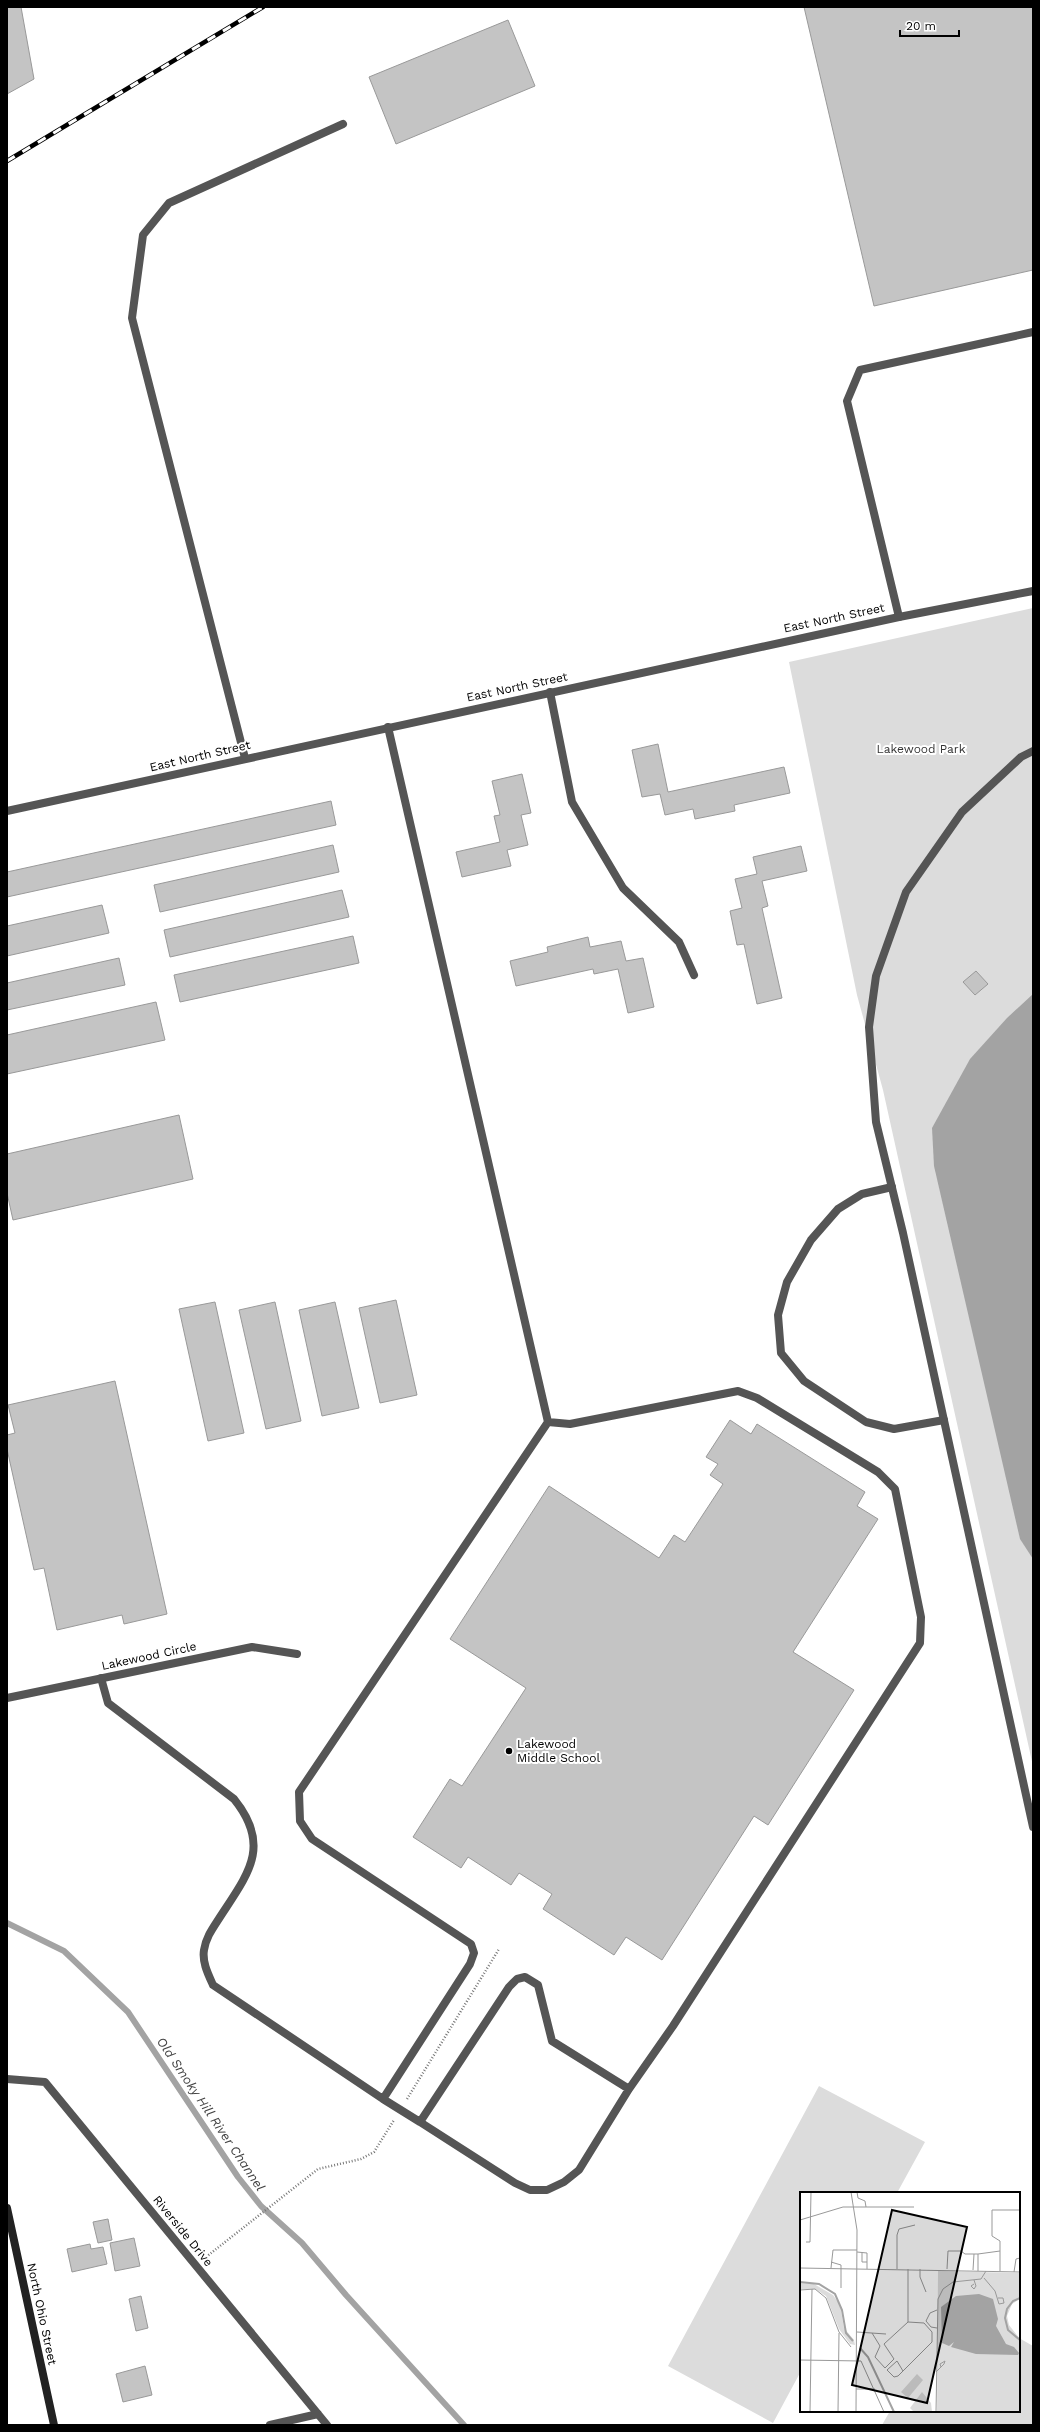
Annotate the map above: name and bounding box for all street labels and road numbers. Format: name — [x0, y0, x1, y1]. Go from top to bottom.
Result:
street label: East North Street — [782, 600, 886, 636]
street label: East North Street — [465, 669, 569, 705]
street label: East North Street — [148, 738, 252, 774]
street label: Lakewood Circle — [100, 1639, 198, 1673]
street label: Riverside Drive — [150, 2193, 216, 2269]
street label: North Ohio Street — [24, 2262, 60, 2366]

